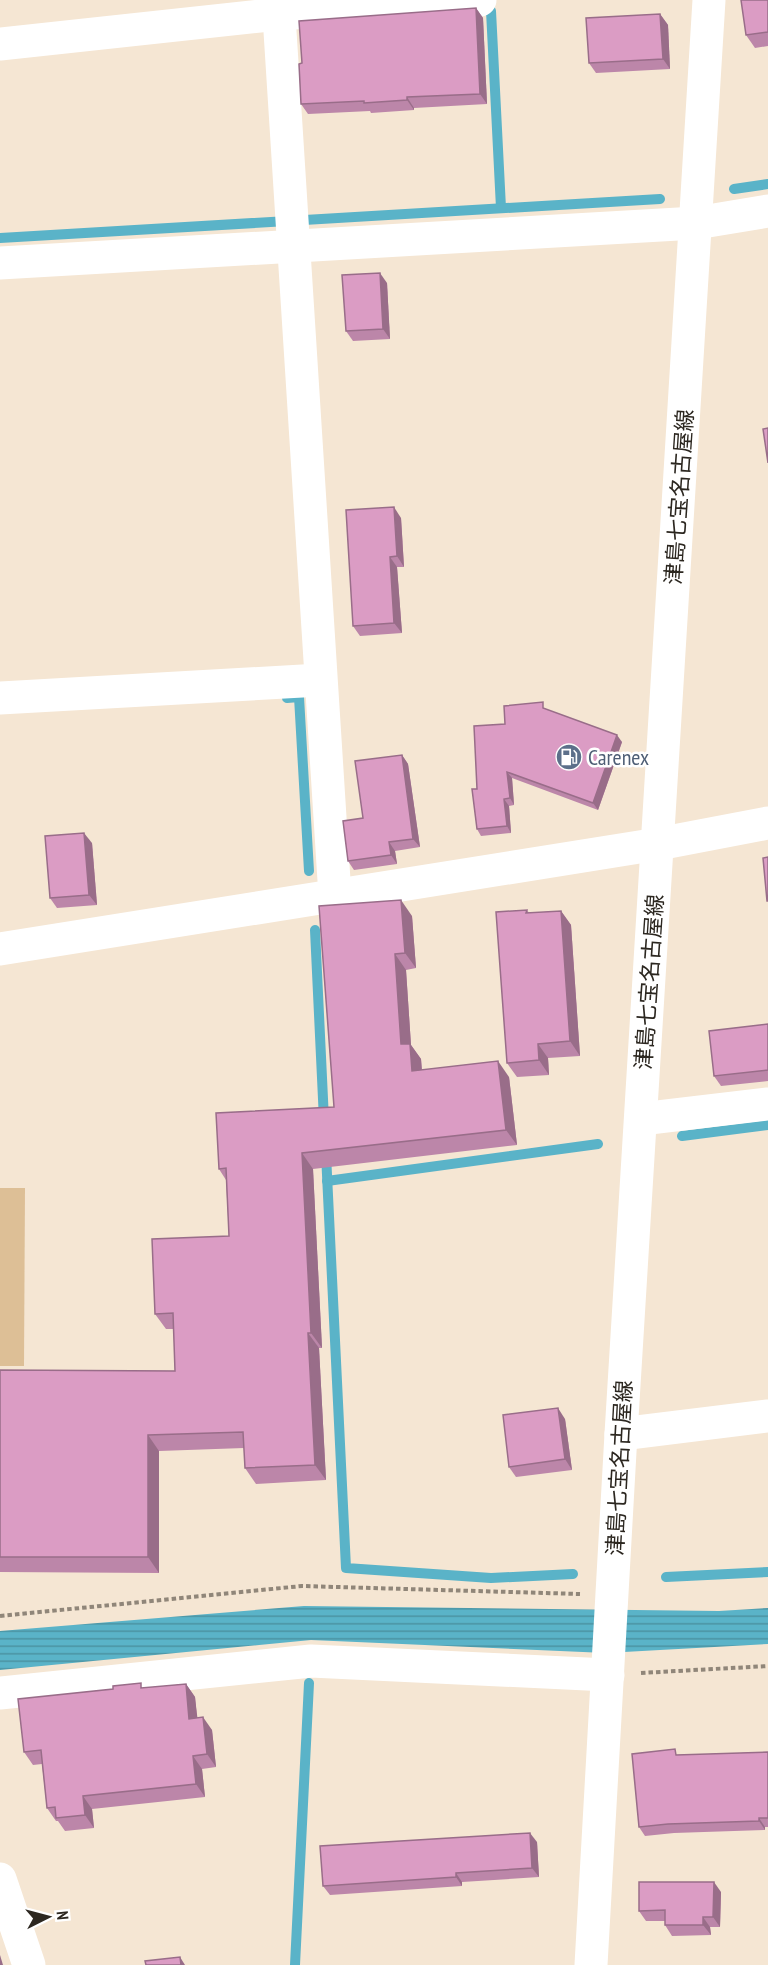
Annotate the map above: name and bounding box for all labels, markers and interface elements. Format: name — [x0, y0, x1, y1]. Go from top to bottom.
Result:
street label: 津島七宝名古屋線 — [659, 408, 699, 586]
fuel station icon: Carenex — [554, 742, 584, 772]
place label: Carenex — [588, 743, 649, 771]
street label: 津島七宝名古屋線 — [629, 893, 669, 1071]
street label: 津島七宝名古屋線 — [600, 1379, 638, 1557]
north arrow — [18, 1887, 78, 1947]
text: N — [53, 1910, 73, 1921]

